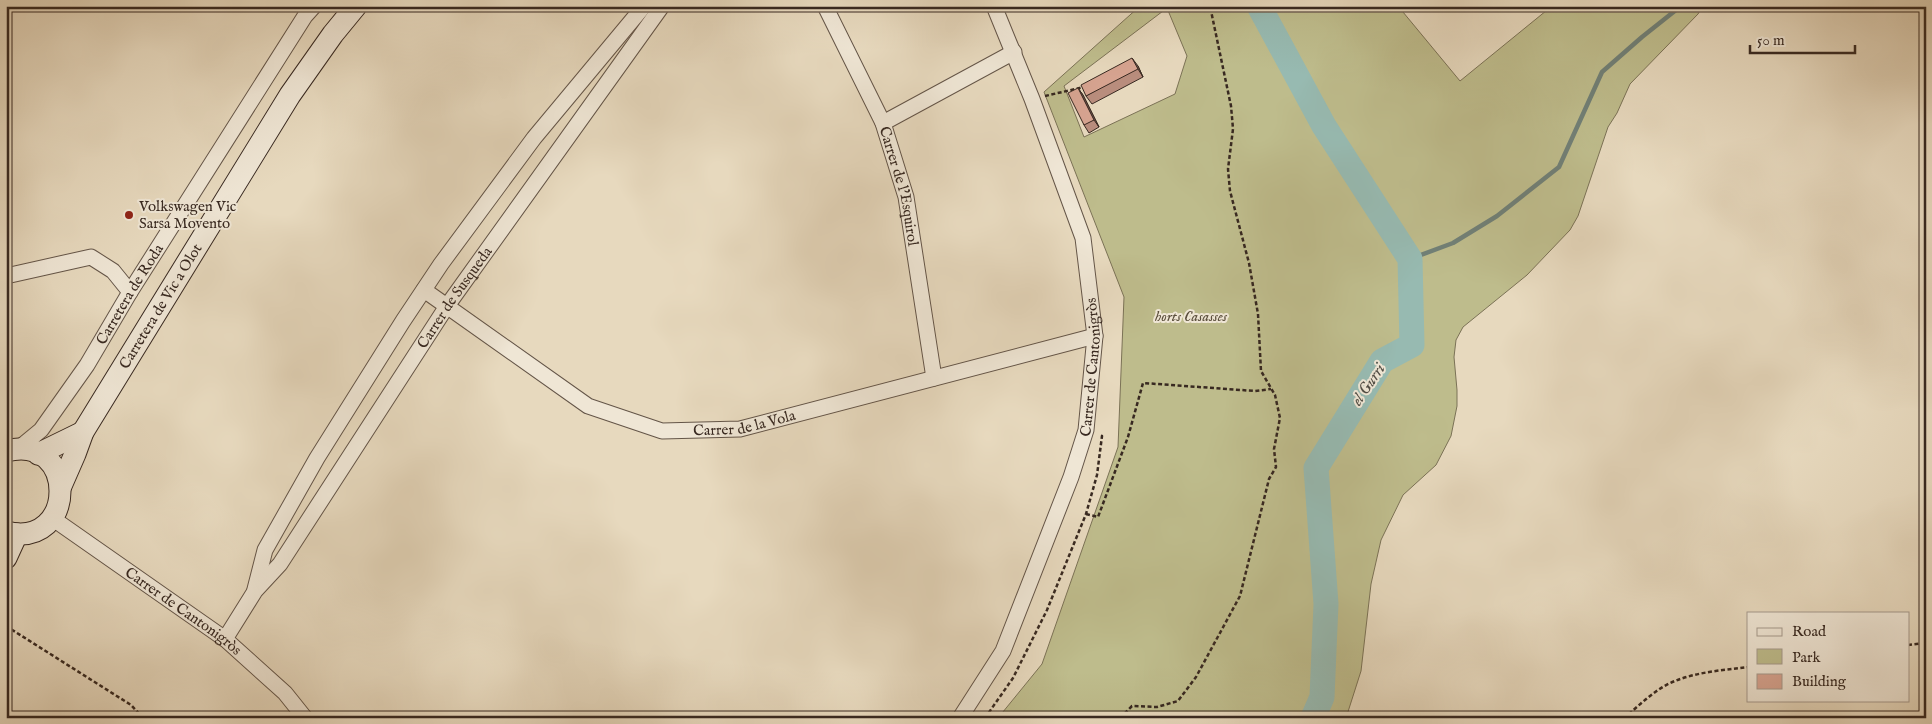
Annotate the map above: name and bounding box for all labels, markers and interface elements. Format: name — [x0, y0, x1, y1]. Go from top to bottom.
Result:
scale bar — [1750, 22, 1854, 54]
text: 50 m — [1757, 31, 1785, 50]
street label: Carrer de l'Esquirol — [875, 124, 923, 248]
place label: Volkswagen Vic Sarsa Movento — [138, 197, 236, 233]
marker: Volkswagen Vic Sarsa Movento — [123, 209, 135, 221]
street label: Carretera de Roda — [92, 240, 168, 348]
street label: Carretera de Vic a Olot — [115, 240, 206, 372]
street label: Carrer de Susqueda — [413, 242, 496, 352]
street label: Carrer de Cantonigròs — [1075, 297, 1104, 439]
park label: horts Casasses — [1155, 307, 1228, 326]
water label: el Gurri — [1347, 359, 1391, 411]
street label: Carrer de la Vola — [693, 405, 798, 440]
street label: Carrer de Cantonigròs — [121, 563, 246, 659]
legend — [1747, 612, 1910, 702]
text: Road — [1792, 622, 1827, 641]
text: Park — [1792, 648, 1822, 667]
text: Building — [1792, 672, 1847, 691]

